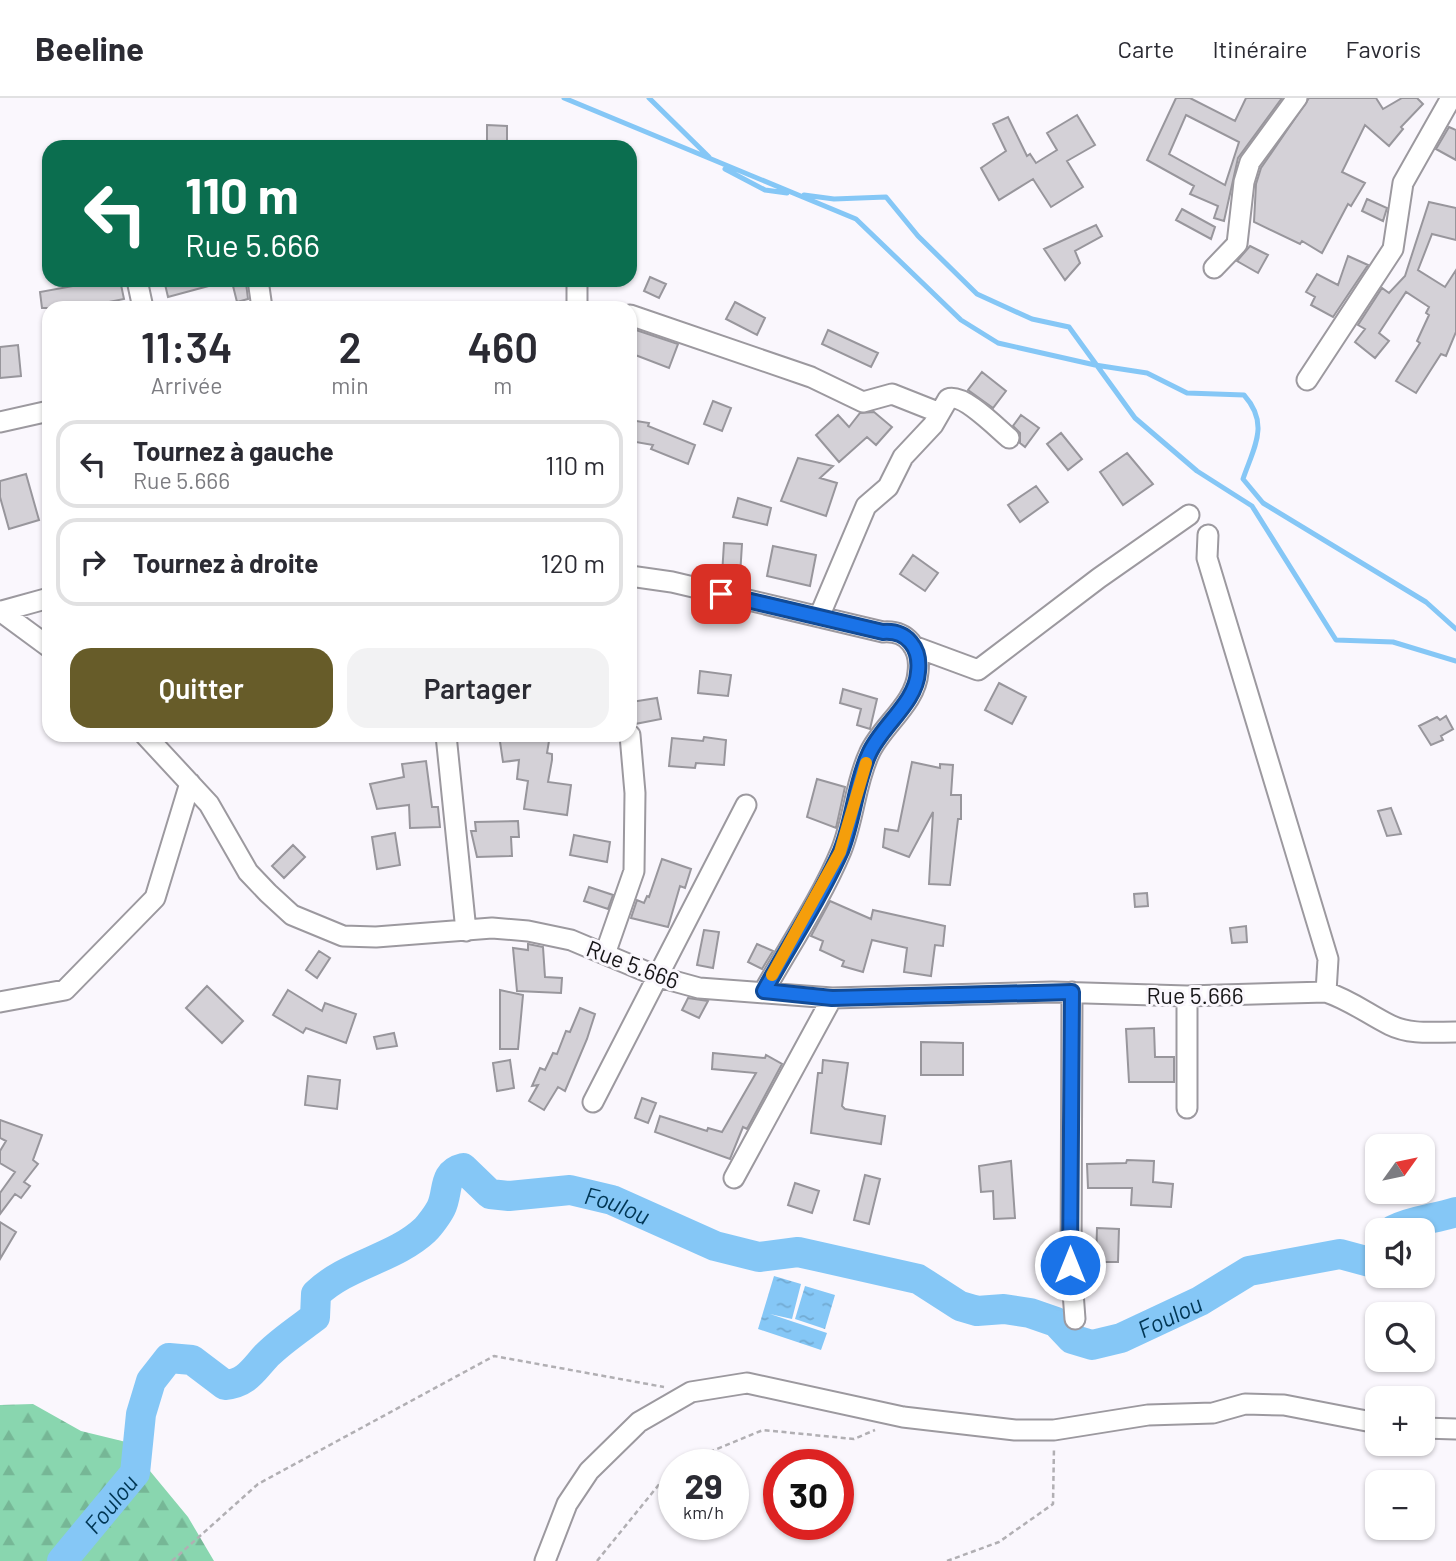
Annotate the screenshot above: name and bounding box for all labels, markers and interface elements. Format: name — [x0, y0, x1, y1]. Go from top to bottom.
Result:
text: Beeline — [35, 28, 144, 68]
text: Carte — [1118, 34, 1174, 63]
text: Itinéraire — [1212, 34, 1308, 63]
text: Favoris — [1346, 34, 1421, 63]
text: 110 m — [185, 165, 299, 224]
icon: left — [70, 168, 161, 259]
text: Rue 5.666 — [185, 225, 320, 263]
text: 11:34 — [141, 321, 233, 371]
text: 2 — [338, 321, 362, 371]
text: 460 — [467, 321, 538, 371]
text: Arrivée — [151, 371, 222, 399]
text: min — [331, 371, 369, 399]
text: m — [493, 371, 512, 399]
text: Tournez à gauche — [133, 435, 334, 466]
icon: left — [74, 445, 112, 483]
text: 110 m — [545, 449, 605, 480]
text: Rue 5.666 — [133, 466, 230, 494]
icon: right — [74, 543, 112, 581]
text: Tournez à droite — [133, 547, 318, 578]
text: 120 m — [541, 547, 605, 578]
pin — [691, 564, 751, 624]
icon: arrive — [702, 575, 740, 613]
button: Quitter — [70, 648, 333, 728]
button: Partager — [347, 648, 609, 728]
street label: Rue 5.666 — [583, 934, 683, 994]
street label: Rue 5.666 — [1146, 981, 1244, 1009]
north arrow — [1365, 1134, 1435, 1204]
map controls — [1365, 1134, 1435, 1540]
water label: Foulou — [582, 1180, 655, 1230]
button: sound — [1365, 1218, 1435, 1288]
position arrow — [1033, 1228, 1107, 1302]
water label: Foulou — [1132, 1288, 1206, 1343]
button: search — [1365, 1302, 1435, 1372]
button: + — [1365, 1386, 1435, 1456]
speed limit sign: 30 — [763, 1449, 854, 1540]
text: 29 — [684, 1464, 723, 1506]
water label: Foulou — [77, 1468, 143, 1539]
button: − — [1365, 1470, 1435, 1540]
text: km/h — [683, 1501, 724, 1523]

